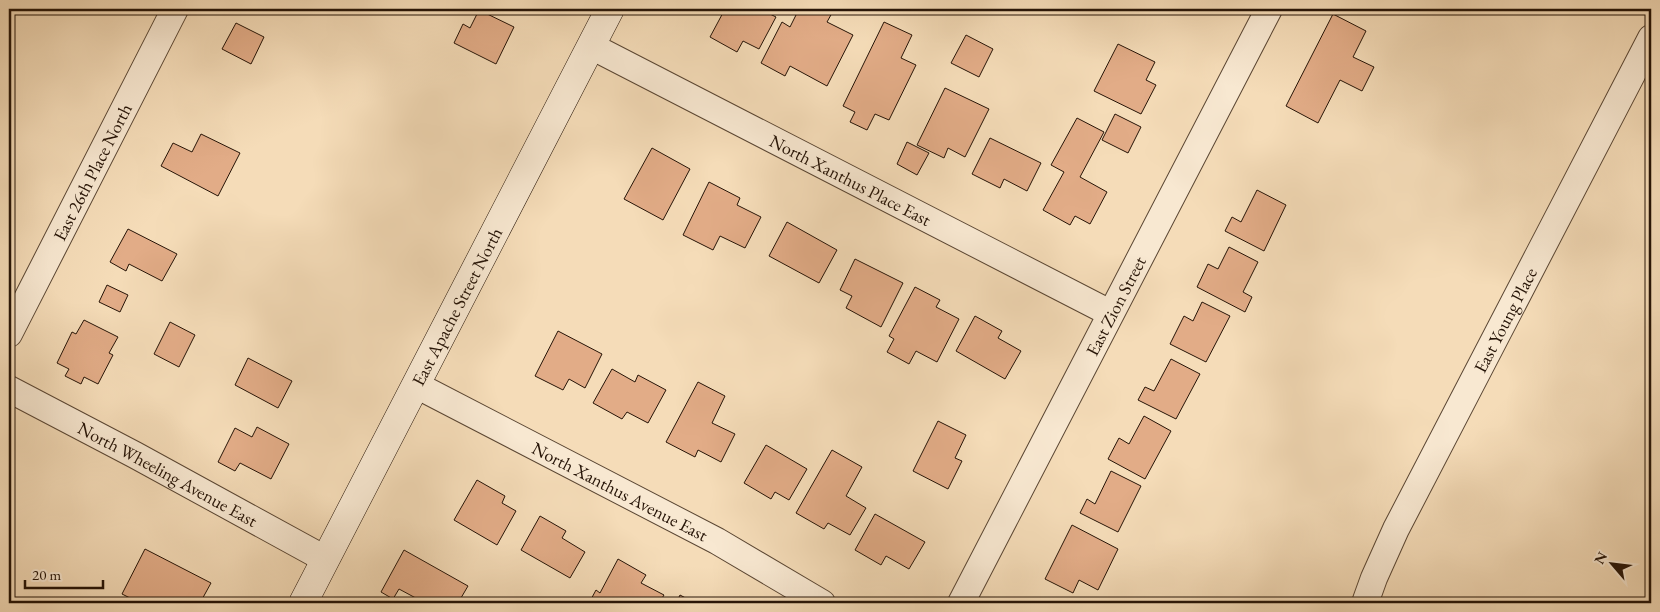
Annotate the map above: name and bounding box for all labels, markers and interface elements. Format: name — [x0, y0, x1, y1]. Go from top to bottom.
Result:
street label: East 26th Place North — [47, 99, 136, 244]
street label: North Xanthus Place East — [766, 129, 936, 231]
street label: East Apache Street North — [406, 223, 507, 389]
street label: East Zion Street — [1080, 252, 1151, 359]
street label: East Young Place — [1468, 263, 1541, 376]
street label: North Wheeling Avenue East — [74, 416, 262, 532]
street label: North Xanthus Avenue East — [528, 436, 712, 546]
north arrow — [1588, 540, 1638, 590]
text: N — [1590, 548, 1611, 567]
scale bar — [25, 557, 102, 589]
text: 20 m — [32, 565, 61, 584]

